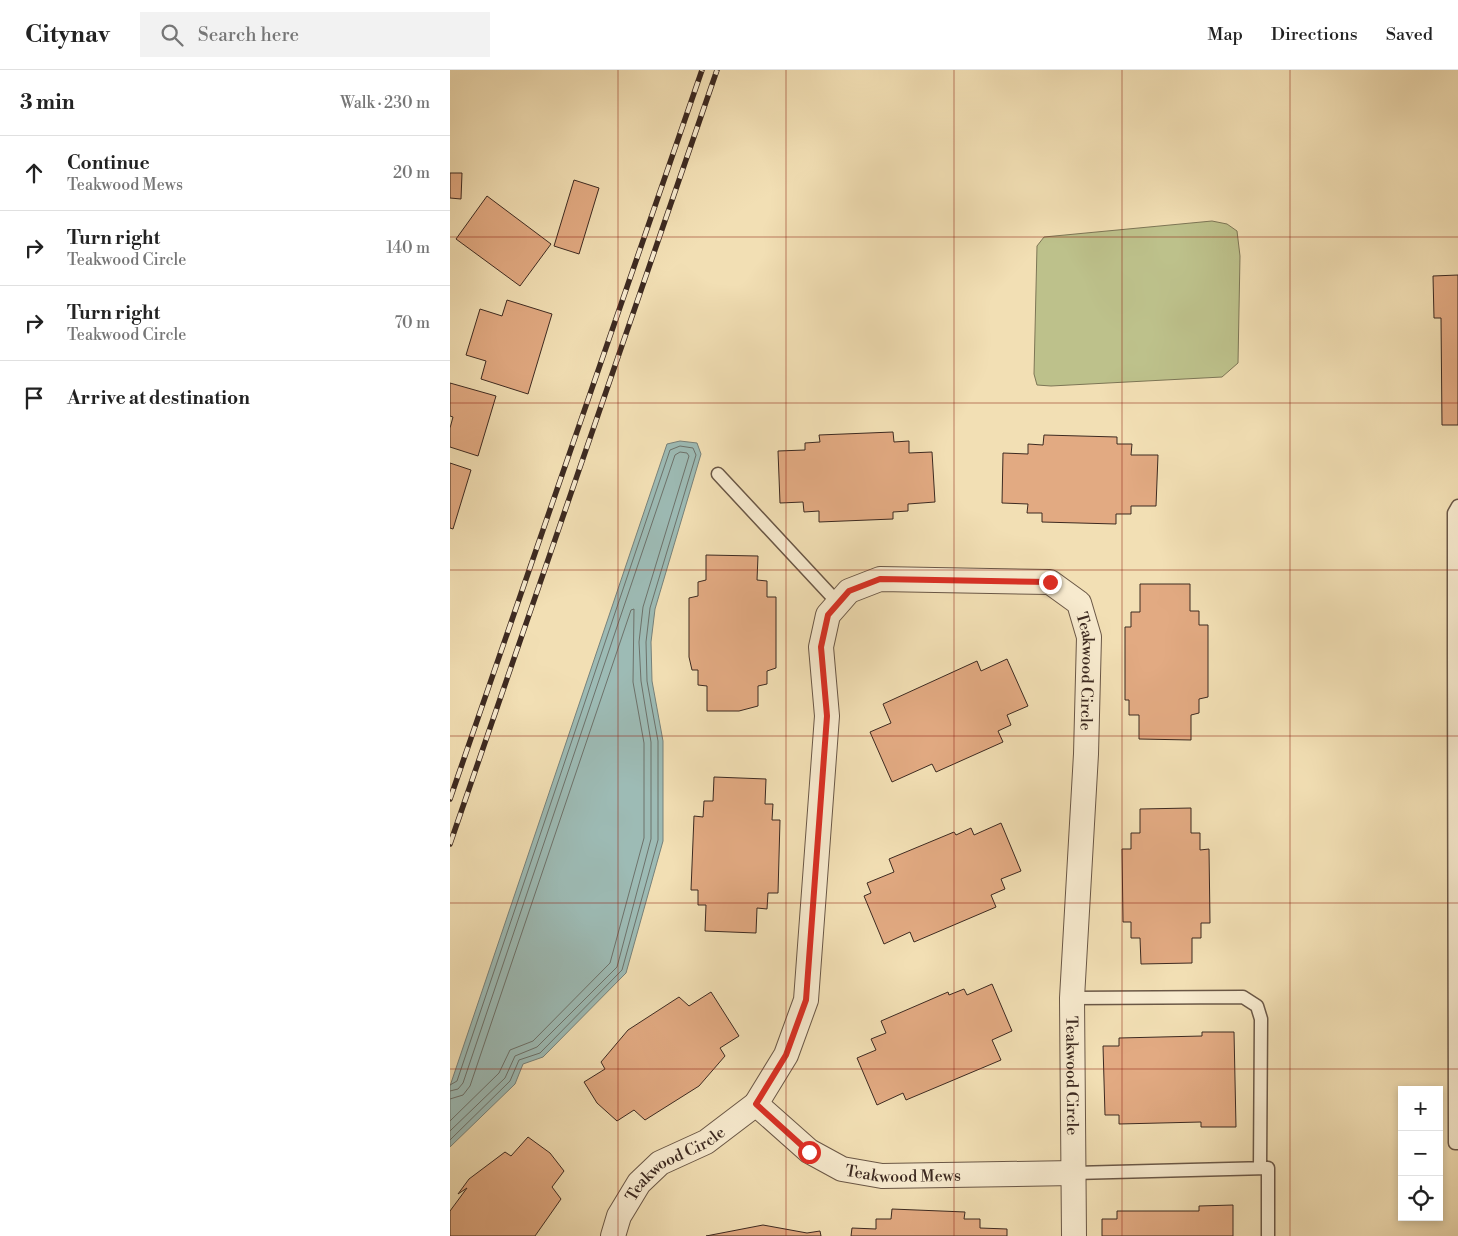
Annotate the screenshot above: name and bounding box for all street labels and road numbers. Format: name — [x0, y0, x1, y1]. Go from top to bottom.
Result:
street label: Teakwood Circle — [1071, 610, 1098, 731]
street label: Teakwood Circle — [1061, 1016, 1082, 1135]
street label: Teakwood Circle — [621, 1122, 729, 1205]
street label: Teakwood Mews — [844, 1161, 961, 1187]

